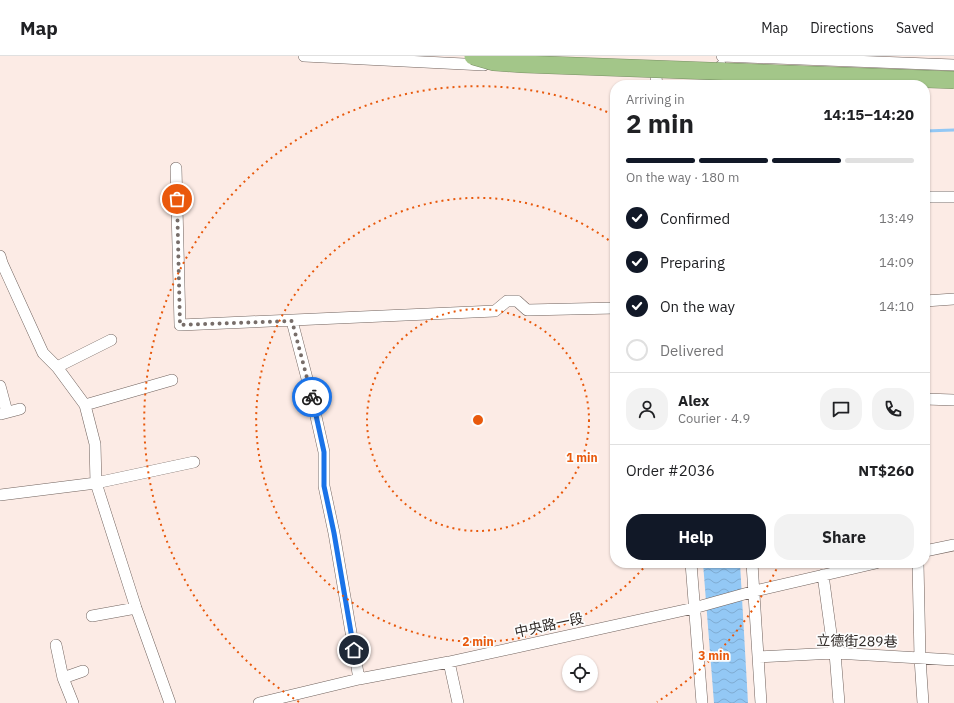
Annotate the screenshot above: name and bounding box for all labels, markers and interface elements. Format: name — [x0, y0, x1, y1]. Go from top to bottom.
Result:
text: Map — [20, 16, 58, 40]
text: Map — [761, 19, 788, 37]
text: Directions — [810, 19, 874, 37]
text: Saved — [896, 19, 934, 37]
text: Arriving in — [626, 91, 685, 108]
text: 14:15–14:20 — [823, 105, 914, 124]
text: 2 min — [626, 106, 694, 140]
text: On the way · 180 m — [626, 169, 739, 186]
pin — [160, 182, 194, 216]
icon: bag — [166, 188, 188, 210]
icon: check — [626, 207, 648, 229]
text: Confirmed — [660, 209, 730, 228]
text: 13:49 — [879, 210, 914, 227]
icon: check — [626, 251, 648, 273]
text: Preparing — [660, 253, 725, 272]
text: 14:09 — [879, 254, 914, 271]
icon: check — [626, 295, 648, 317]
text: On the way — [660, 297, 735, 316]
text: 14:10 — [879, 298, 914, 315]
text: Delivered — [660, 341, 724, 360]
courier — [292, 377, 332, 417]
icon: bike — [301, 386, 323, 408]
button: person — [626, 388, 668, 430]
button: chat — [820, 388, 862, 430]
button: phone — [872, 388, 914, 430]
text: Alex — [678, 391, 709, 410]
text: Courier · 4.9 — [678, 410, 750, 427]
centre of rings — [471, 413, 485, 427]
text: 1 min — [566, 450, 598, 465]
text: Order #2036 — [626, 461, 715, 480]
text: NT$260 — [858, 461, 914, 480]
button: Help — [626, 514, 766, 560]
button: Share — [774, 514, 914, 560]
street label: 中央路一段 — [513, 609, 585, 641]
street label: 立德街289巷 — [816, 631, 898, 651]
pin — [337, 633, 371, 667]
text: 2 min — [462, 634, 494, 649]
icon: home — [343, 639, 365, 661]
text: 3 min — [698, 648, 730, 663]
map controls — [562, 655, 598, 691]
button: locate — [562, 655, 598, 691]

